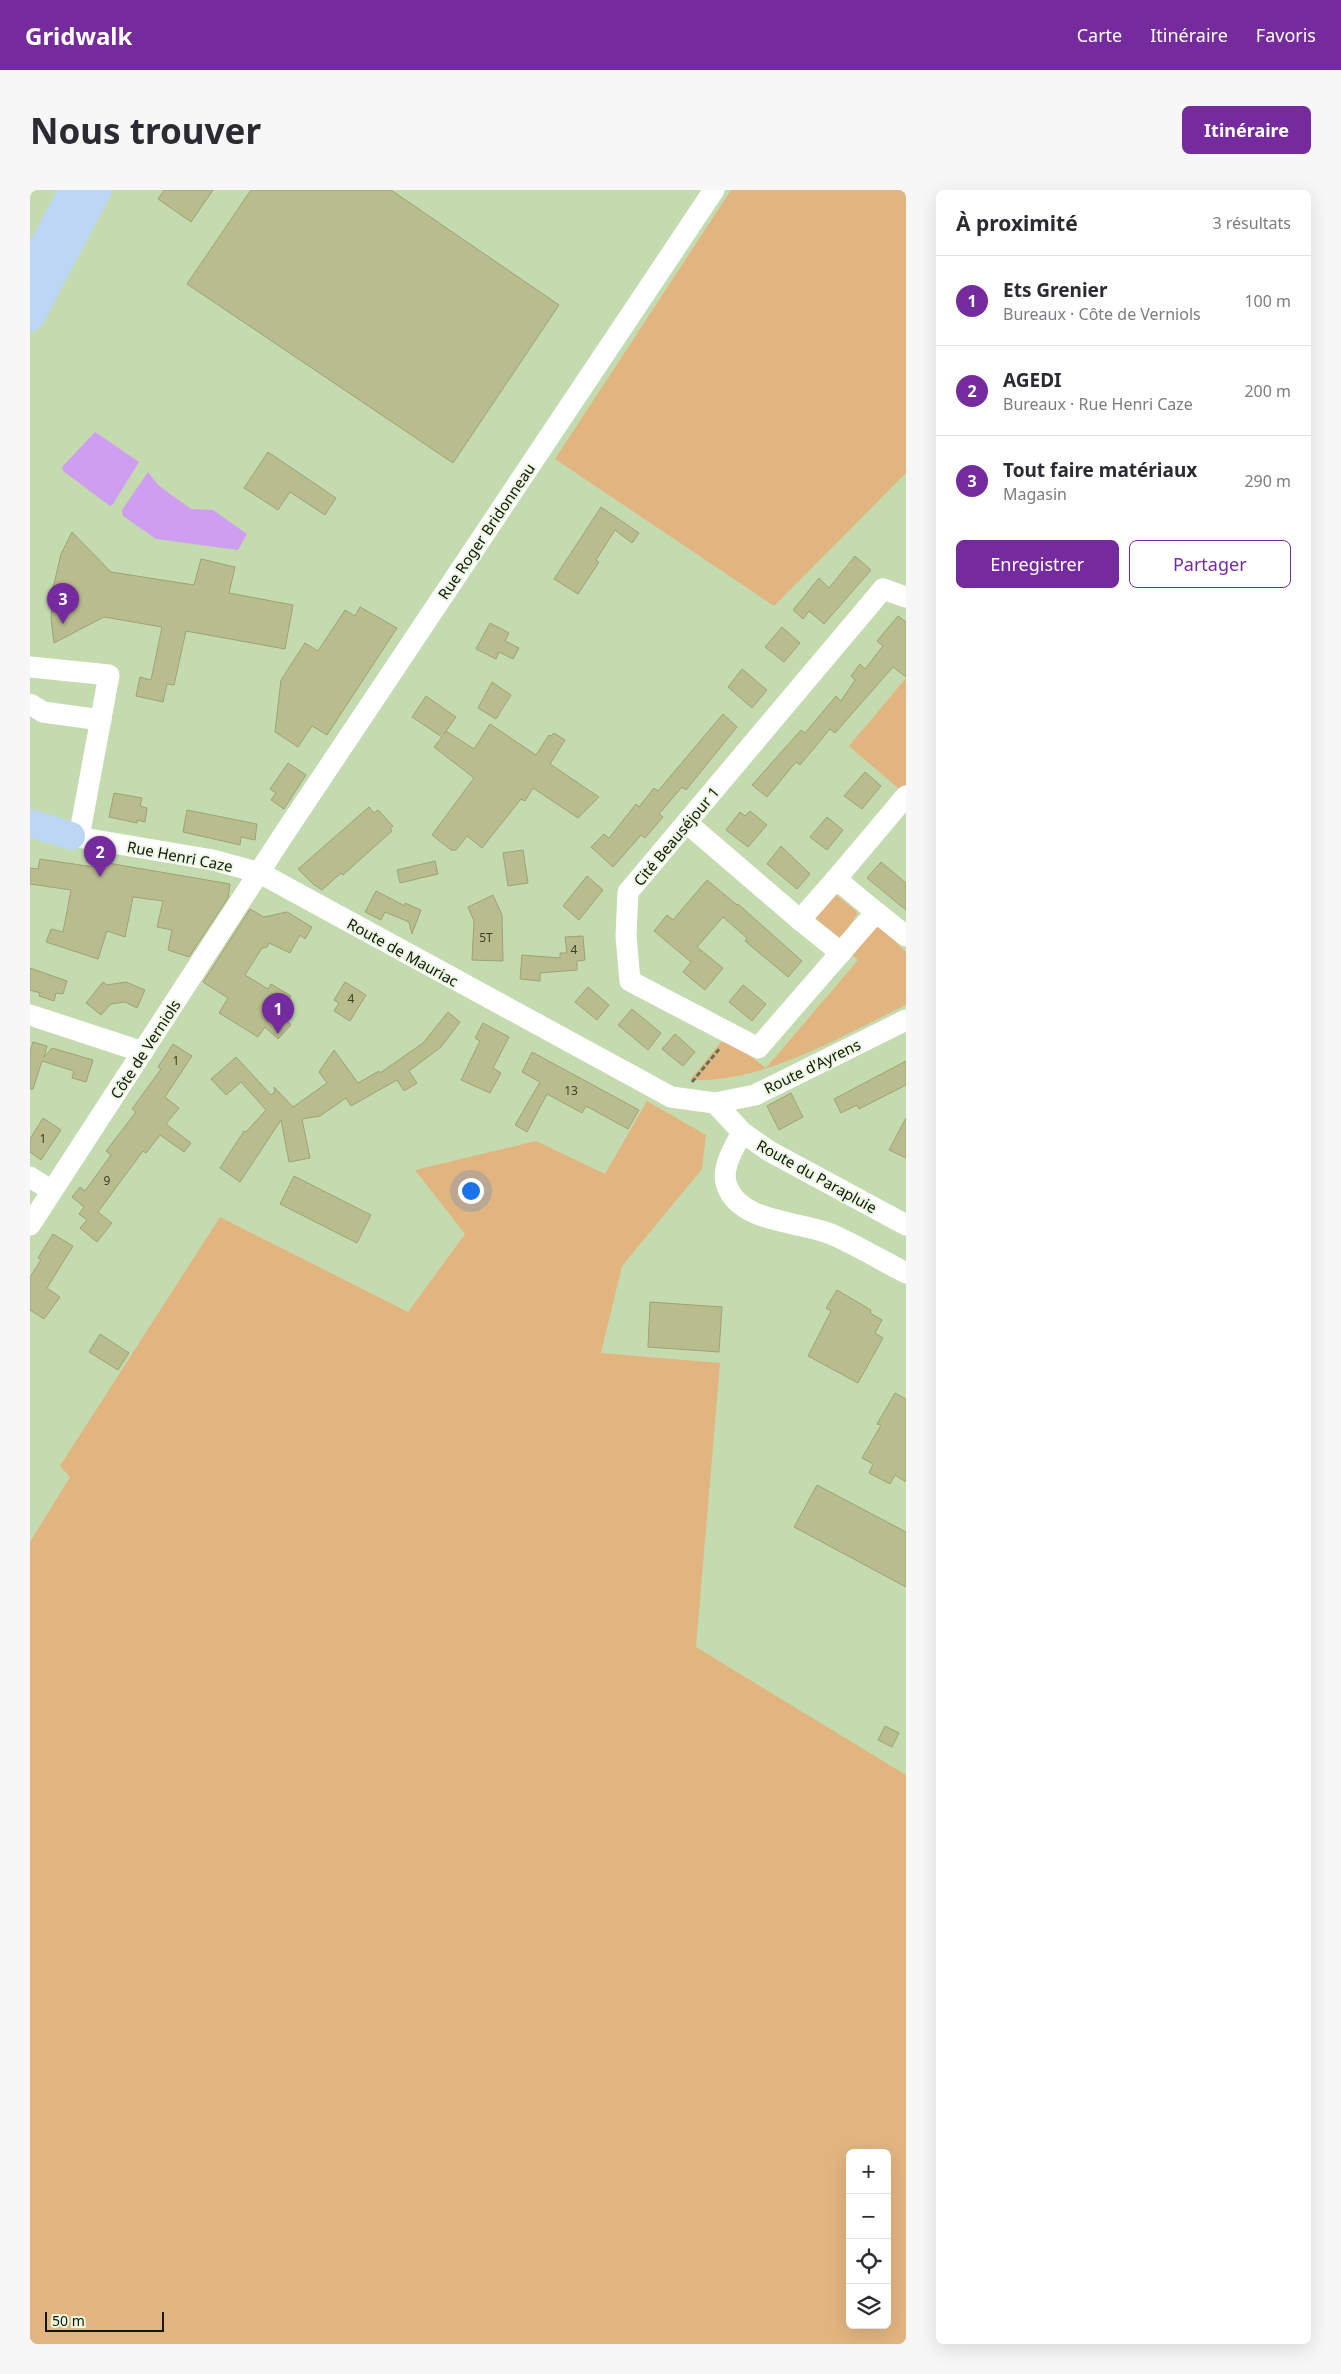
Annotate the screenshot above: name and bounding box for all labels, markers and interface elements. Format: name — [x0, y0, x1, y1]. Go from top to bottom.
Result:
text: Gridwalk — [25, 19, 132, 52]
text: Carte — [1077, 23, 1122, 47]
text: Itinéraire — [1150, 23, 1228, 47]
text: Favoris — [1256, 23, 1316, 47]
button: Itinéraire — [1182, 106, 1311, 154]
text: Nous trouver — [30, 107, 261, 154]
text: À proximité — [956, 209, 1078, 237]
text: 3 résultats — [1213, 212, 1291, 234]
text: Ets Grenier — [1003, 277, 1107, 303]
text: 1 — [967, 290, 977, 312]
text: 100 m — [1244, 290, 1291, 312]
text: Bureaux · Côte de Verniols — [1003, 303, 1201, 325]
text: AGEDI — [1003, 367, 1061, 393]
text: 2 — [967, 380, 977, 402]
text: 200 m — [1244, 380, 1291, 402]
text: Bureaux · Rue Henri Caze — [1003, 393, 1193, 415]
text: Tout faire matériaux — [1003, 457, 1197, 483]
street label: Rue Roger Bridonneau — [433, 459, 539, 603]
text: 3 — [967, 470, 977, 492]
text: 290 m — [1244, 470, 1291, 492]
text: Magasin — [1003, 483, 1067, 505]
button: Enregistrer — [956, 540, 1119, 588]
button: Partager — [1129, 540, 1291, 588]
pin: 3 — [47, 583, 79, 624]
street label: Cité Beauséjour 1 — [629, 782, 723, 890]
pin: 2 — [84, 836, 116, 877]
street label: Rue Henri Caze — [125, 836, 235, 876]
street label: Route de Mauriac — [344, 913, 462, 991]
house number: 5T — [479, 929, 493, 946]
house number: 4 — [571, 941, 578, 958]
house number: 4 — [348, 990, 355, 1007]
pin: 1 — [262, 993, 294, 1034]
street label: Côte de Verniols — [105, 996, 185, 1102]
street label: Route d'Ayrens — [760, 1034, 864, 1098]
house number: 1 — [173, 1052, 179, 1069]
house number: 13 — [564, 1082, 578, 1099]
house number: 1 — [40, 1130, 46, 1147]
street label: Route du Parapluie — [753, 1135, 881, 1217]
house number: 9 — [104, 1172, 111, 1189]
your location — [458, 1178, 484, 1204]
map controls — [846, 2149, 891, 2329]
button: + — [846, 2149, 891, 2194]
button: − — [846, 2194, 891, 2239]
button: locate — [846, 2239, 891, 2284]
button: layers — [846, 2284, 891, 2329]
scale bar — [45, 2309, 164, 2332]
text: 50 m — [52, 2311, 85, 2330]

